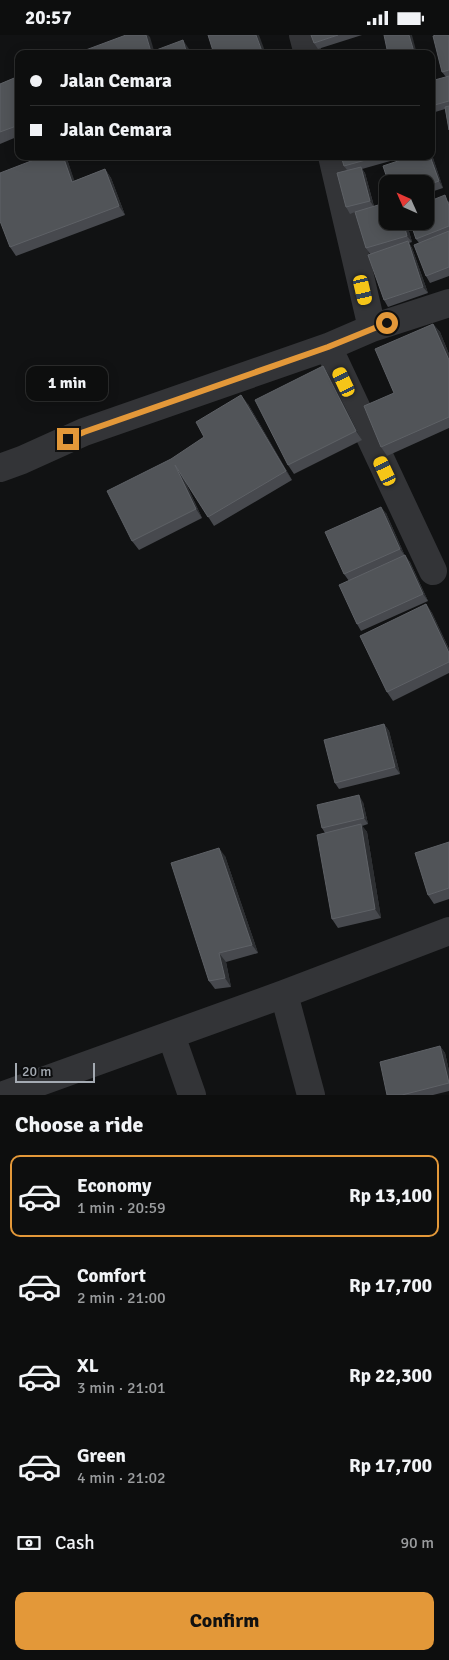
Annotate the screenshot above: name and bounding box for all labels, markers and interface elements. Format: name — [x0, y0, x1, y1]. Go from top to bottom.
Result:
text: 20:57 — [25, 6, 72, 30]
text: Jalan Cemara — [60, 69, 172, 93]
text: Jalan Cemara — [60, 118, 172, 142]
north arrow — [379, 175, 434, 230]
map controls — [379, 175, 434, 230]
car — [352, 274, 373, 306]
route start — [376, 312, 398, 334]
car — [330, 365, 357, 399]
callout: 1 min — [27, 367, 109, 401]
text: 1 min — [48, 373, 86, 393]
route end — [57, 428, 79, 450]
car — [371, 454, 398, 488]
scale bar — [15, 1060, 95, 1083]
text: 20 m — [22, 1063, 51, 1080]
text: Choose a ride — [15, 1111, 143, 1138]
icon: car — [17, 1174, 62, 1219]
text: Economy — [77, 1174, 151, 1198]
text: Rp 13,100 — [349, 1184, 432, 1208]
text: 1 min · 20:59 — [77, 1198, 166, 1218]
icon: car — [17, 1264, 62, 1309]
text: Comfort — [77, 1264, 146, 1288]
text: Rp 17,700 — [349, 1274, 432, 1298]
text: 2 min · 21:00 — [77, 1288, 166, 1308]
icon: car — [17, 1354, 62, 1399]
text: XL — [77, 1354, 99, 1378]
text: Rp 22,300 — [349, 1364, 432, 1388]
text: 3 min · 21:01 — [77, 1378, 166, 1398]
icon: car — [17, 1444, 62, 1489]
text: Green — [77, 1444, 126, 1468]
text: Rp 17,700 — [349, 1454, 432, 1478]
text: 4 min · 21:02 — [77, 1468, 166, 1488]
icon: cash — [15, 1529, 43, 1557]
text: Cash — [55, 1531, 95, 1555]
text: 90 m — [400, 1533, 434, 1553]
button: Confirm — [15, 1592, 434, 1650]

